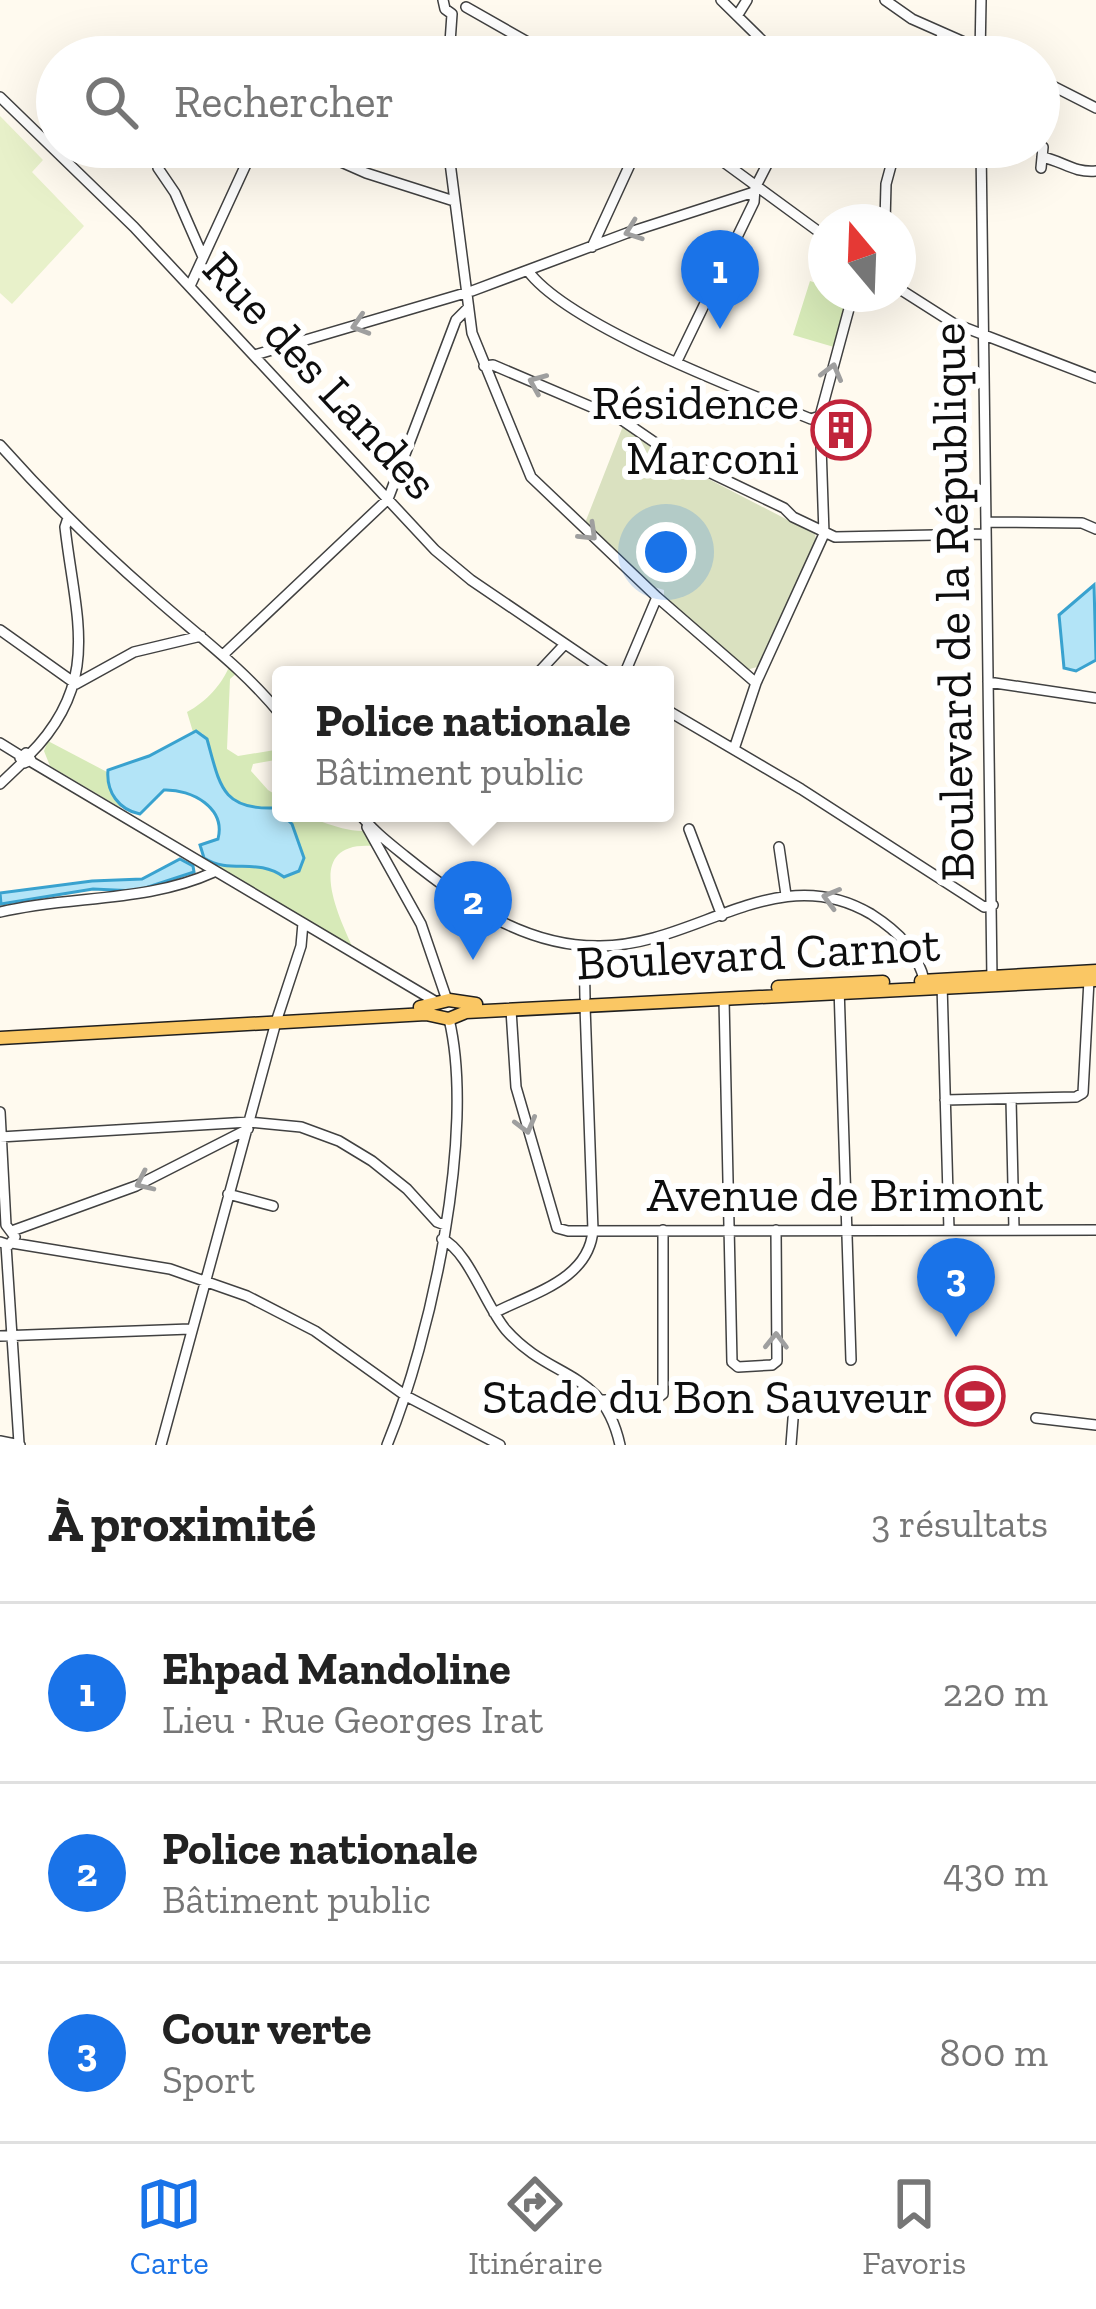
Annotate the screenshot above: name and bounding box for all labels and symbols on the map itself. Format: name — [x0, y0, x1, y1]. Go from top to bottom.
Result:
north arrow — [808, 204, 916, 312]
one-way arrow — [624, 217, 645, 242]
pin: 1 — [681, 230, 759, 329]
street label: Rue des Landes — [191, 240, 450, 511]
one-way arrow — [350, 311, 371, 336]
street label: Boulevard de la République — [919, 322, 986, 882]
one-way arrow — [817, 363, 842, 383]
one-way arrow — [528, 374, 549, 398]
place label: Résidence Marconi — [592, 374, 799, 486]
building icon: Résidence Marconi — [810, 399, 872, 461]
one-way arrow — [575, 518, 597, 540]
your location — [636, 522, 696, 582]
pin: 2 — [434, 861, 512, 960]
one-way arrow — [822, 887, 842, 912]
street label: Boulevard Carnot — [575, 915, 942, 991]
one-way arrow — [512, 1114, 537, 1135]
street label: Avenue de Brimont — [647, 1166, 1044, 1223]
one-way arrow — [135, 1168, 156, 1191]
pin: 3 — [917, 1238, 995, 1337]
one-way arrow — [763, 1331, 789, 1349]
sports icon: Stade du Bon Sauveur — [944, 1365, 1006, 1427]
place label: Stade du Bon Sauveur — [482, 1368, 933, 1425]

